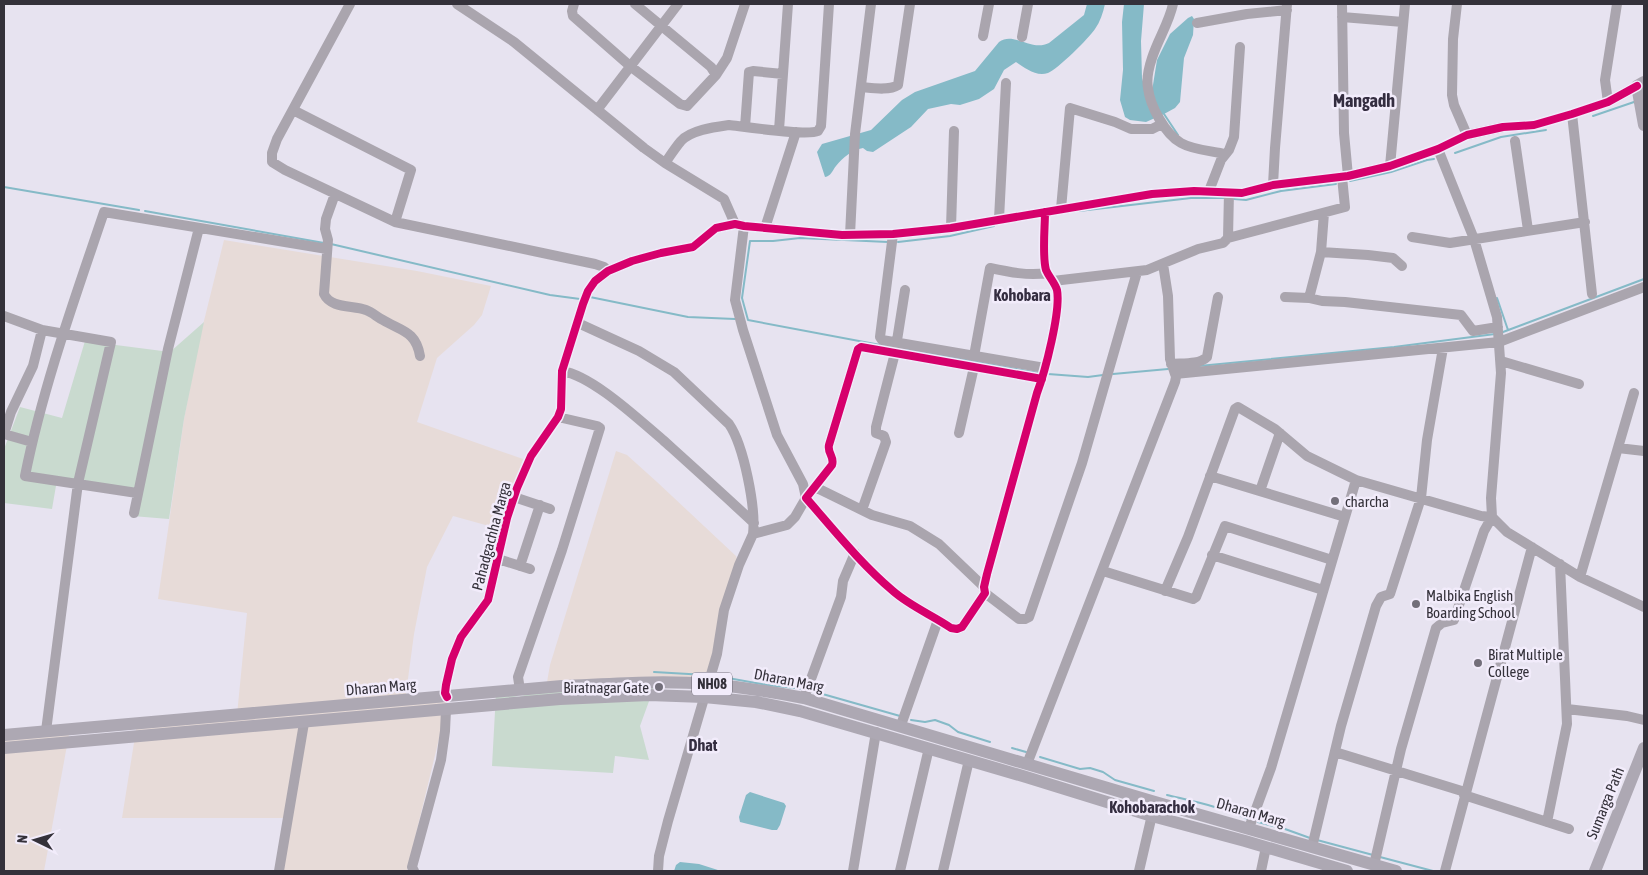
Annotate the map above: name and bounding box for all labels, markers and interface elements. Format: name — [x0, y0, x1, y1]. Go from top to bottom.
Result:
district label: Mangadh — [1333, 90, 1395, 111]
district label: Kohobara — [993, 286, 1051, 304]
street label: Pahadgachha Marga — [468, 480, 514, 592]
place label: charcha — [1345, 493, 1389, 510]
marker: charcha — [1329, 495, 1341, 507]
place label: Malbika English Boarding School — [1426, 587, 1515, 621]
marker: Malbika English Boarding School — [1410, 598, 1422, 610]
place label: Birat Multiple College — [1488, 646, 1563, 680]
marker: Birat Multiple College — [1472, 657, 1484, 669]
street label: Dharan Marg — [753, 665, 826, 695]
road number: NH08 — [692, 672, 732, 696]
street label: Dharan Marg — [345, 675, 417, 699]
place label: Biratnagar Gate — [563, 679, 649, 696]
marker: Biratnagar Gate — [653, 681, 665, 693]
district label: Dhat — [689, 736, 718, 754]
street label: Sumarga Path — [1583, 765, 1627, 841]
street label: Dharan Marg — [1215, 794, 1288, 830]
district label: Kohobarachok — [1109, 798, 1196, 816]
north arrow — [10, 815, 60, 865]
text: N — [14, 834, 30, 844]

